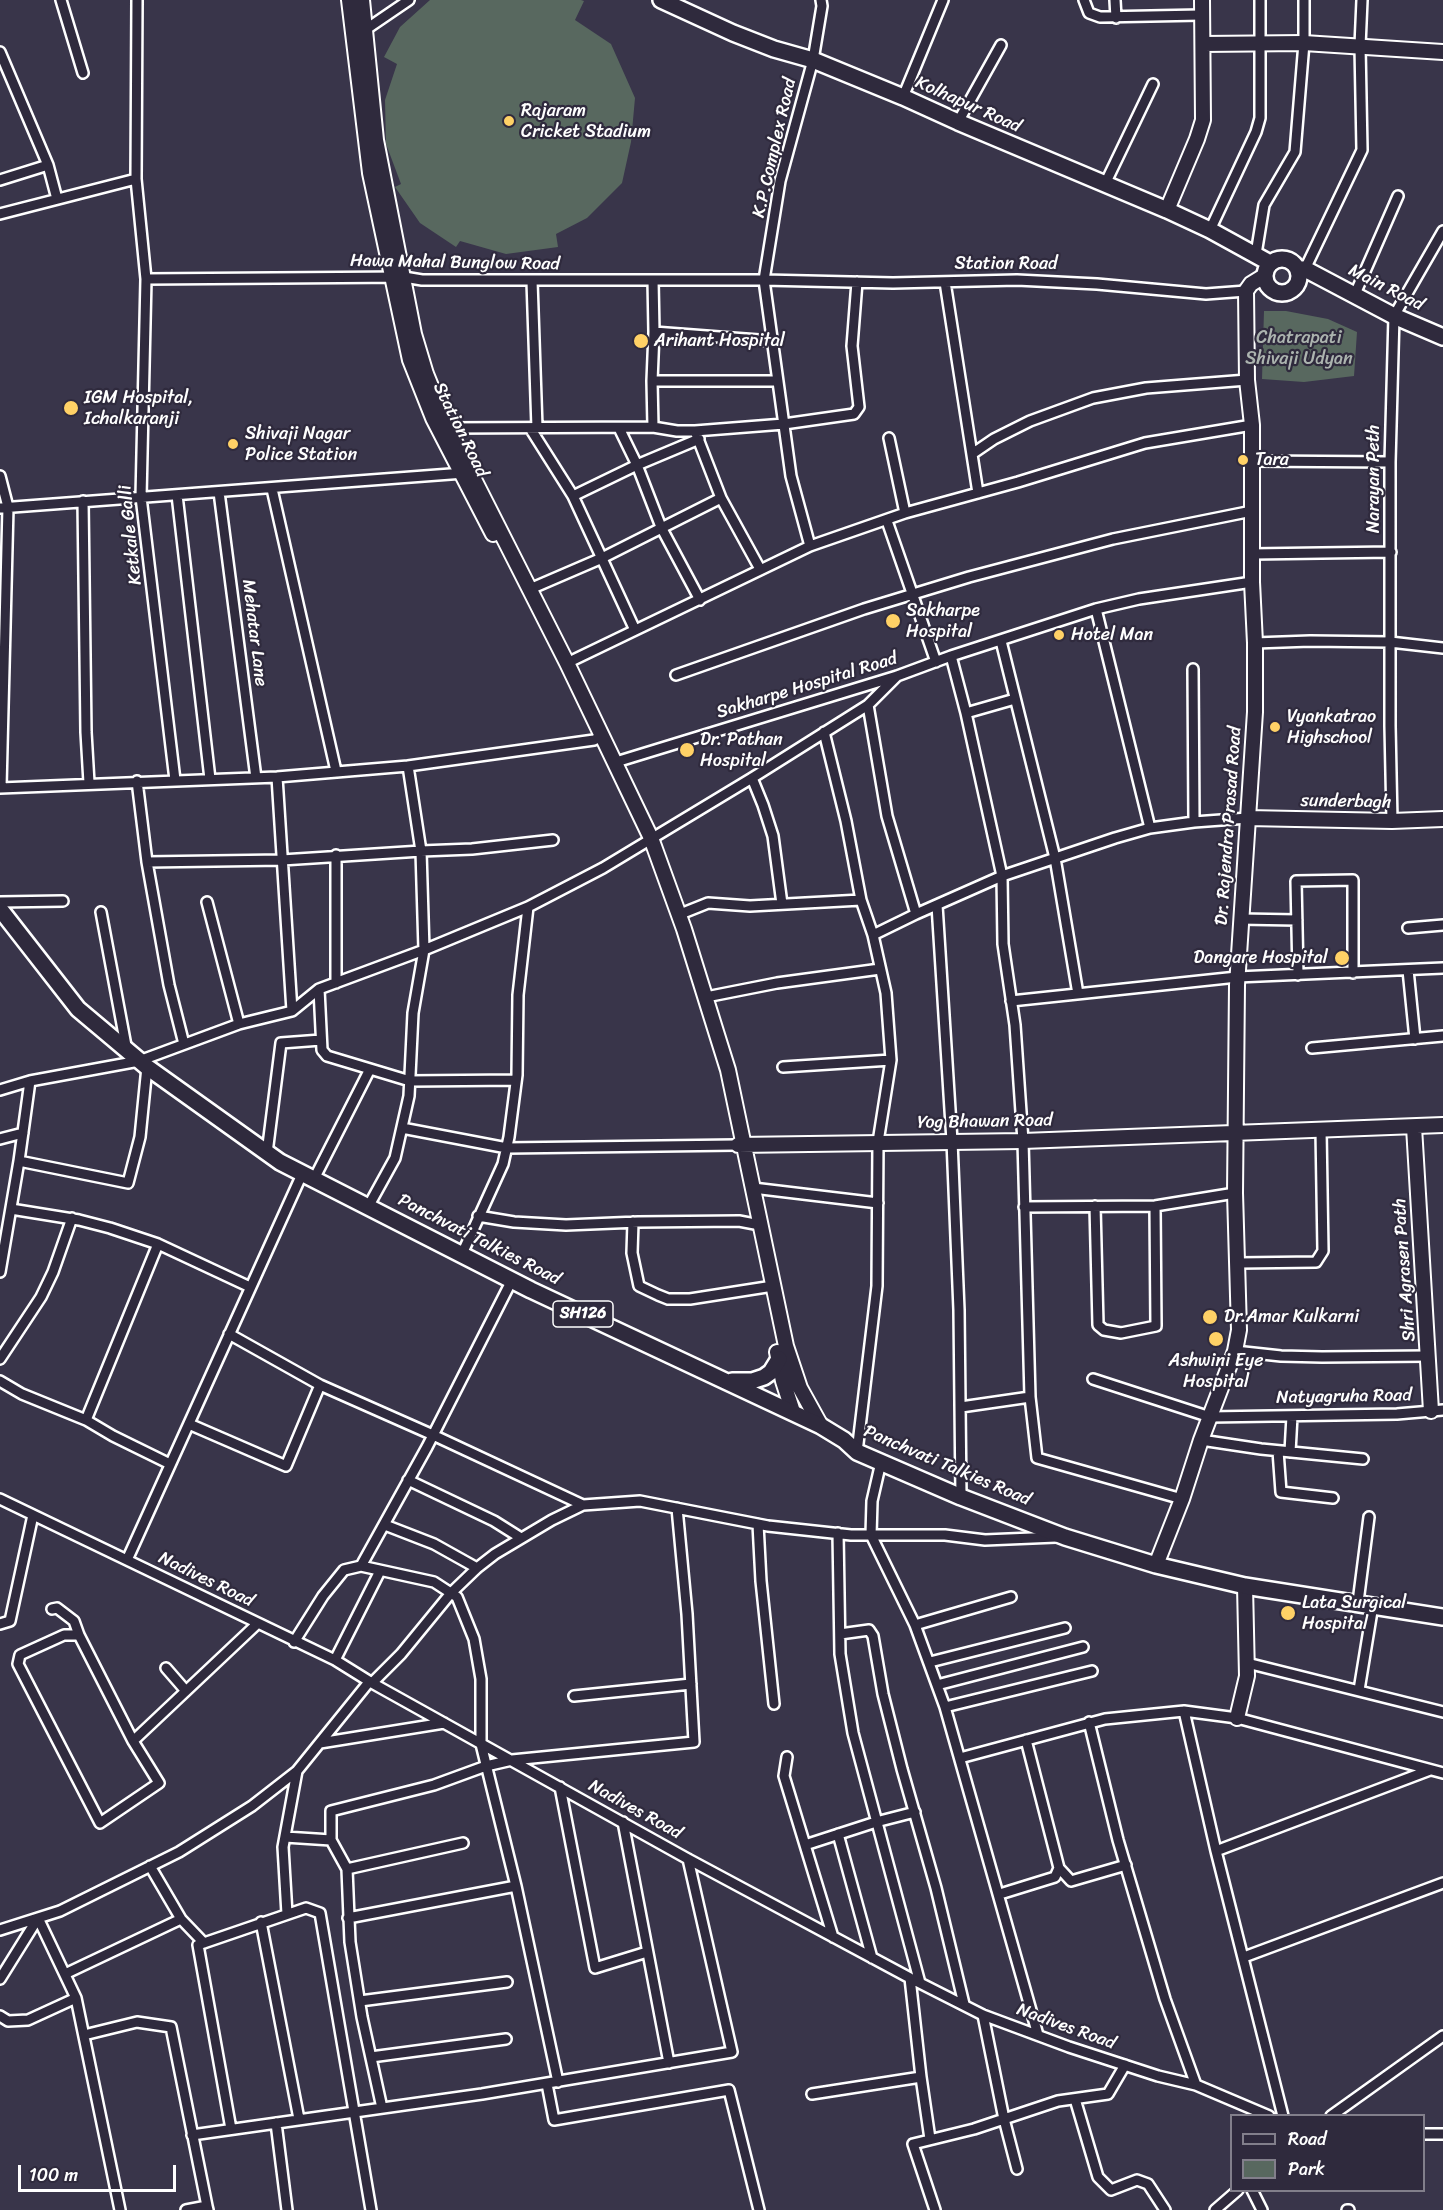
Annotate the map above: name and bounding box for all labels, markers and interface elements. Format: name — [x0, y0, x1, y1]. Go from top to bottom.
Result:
street label: Kolhapur Road — [912, 72, 1024, 138]
street label: K.P.Complex Road — [748, 76, 802, 220]
place label: Rajaram Cricket Stadium — [521, 100, 651, 142]
marker: Rajaram Cricket Stadium — [502, 114, 516, 128]
street label: Hawa Mahal Bunglow Road — [350, 250, 560, 276]
street label: Station Road — [955, 253, 1057, 275]
street label: Main Road — [1345, 260, 1427, 316]
park label: Chatrapati Shivaji Udyan — [1245, 327, 1353, 370]
place label: Arihant Hospital — [654, 330, 785, 352]
marker: Arihant Hospital — [632, 332, 650, 350]
street label: Station Road — [428, 379, 492, 481]
place label: IGM Hospital, Ichalkaranji — [84, 387, 193, 430]
marker: IGM Hospital, Ichalkaranji — [62, 399, 80, 417]
place label: Shivaji Nagar Police Station — [245, 423, 357, 466]
street label: Narayan Peth — [1363, 425, 1385, 533]
marker: Shivaji Nagar Police Station — [226, 437, 240, 451]
place label: Tara — [1255, 449, 1289, 471]
marker: Tara — [1236, 453, 1250, 467]
street label: Ketkale Galli — [115, 484, 147, 586]
street label: Mehatar Lane — [237, 578, 271, 688]
place label: Sakharpe Hospital — [906, 600, 980, 642]
marker: Sakharpe Hospital — [884, 612, 902, 630]
place label: Hotel Man — [1071, 624, 1153, 646]
marker: Hotel Man — [1052, 628, 1066, 642]
street label: Sakharpe Hospital Road — [714, 648, 900, 724]
place label: Vyankatrao Highschool — [1287, 706, 1376, 748]
marker: Vyankatrao Highschool — [1268, 720, 1282, 734]
street label: Dr. Rajendra Prasad Road — [1211, 726, 1247, 926]
place label: Dr. Pathan Hospital — [700, 729, 783, 771]
marker: Dr. Pathan Hospital — [678, 741, 696, 759]
street label: sunderbagh — [1300, 790, 1392, 814]
place label: Dangare Hospital — [1194, 947, 1328, 969]
marker: Dangare Hospital — [1333, 949, 1351, 967]
street label: Yog Bhawan Road — [917, 1110, 1053, 1134]
street label: Panchvati Talkies Road — [394, 1190, 564, 1290]
street label: Shri Agrasen Path — [1389, 1198, 1421, 1342]
road number: SH126 — [553, 1301, 613, 1327]
place label: Dr.Amar Kulkarni — [1224, 1306, 1359, 1328]
marker: Dr.Amar Kulkarni — [1201, 1308, 1219, 1326]
marker: Ashwini Eye Hospital — [1207, 1330, 1225, 1348]
place label: Ashwini Eye Hospital — [1169, 1350, 1263, 1392]
street label: Natyagruha Road — [1276, 1385, 1412, 1409]
street label: Panchvati Talkies Road — [860, 1421, 1034, 1511]
street label: Nadives Road — [155, 1548, 257, 1612]
place label: Lata Surgical Hospital — [1302, 1592, 1406, 1634]
marker: Lata Surgical Hospital — [1279, 1604, 1297, 1622]
street label: Nadives Road — [584, 1775, 686, 1845]
street label: Nadives Road — [1014, 1999, 1118, 2055]
legend — [1230, 2114, 1425, 2192]
text: Road — [1288, 2123, 1327, 2155]
scale bar — [21, 2153, 178, 2191]
text: Park — [1288, 2153, 1325, 2185]
text: 100 m — [29, 2159, 78, 2191]

